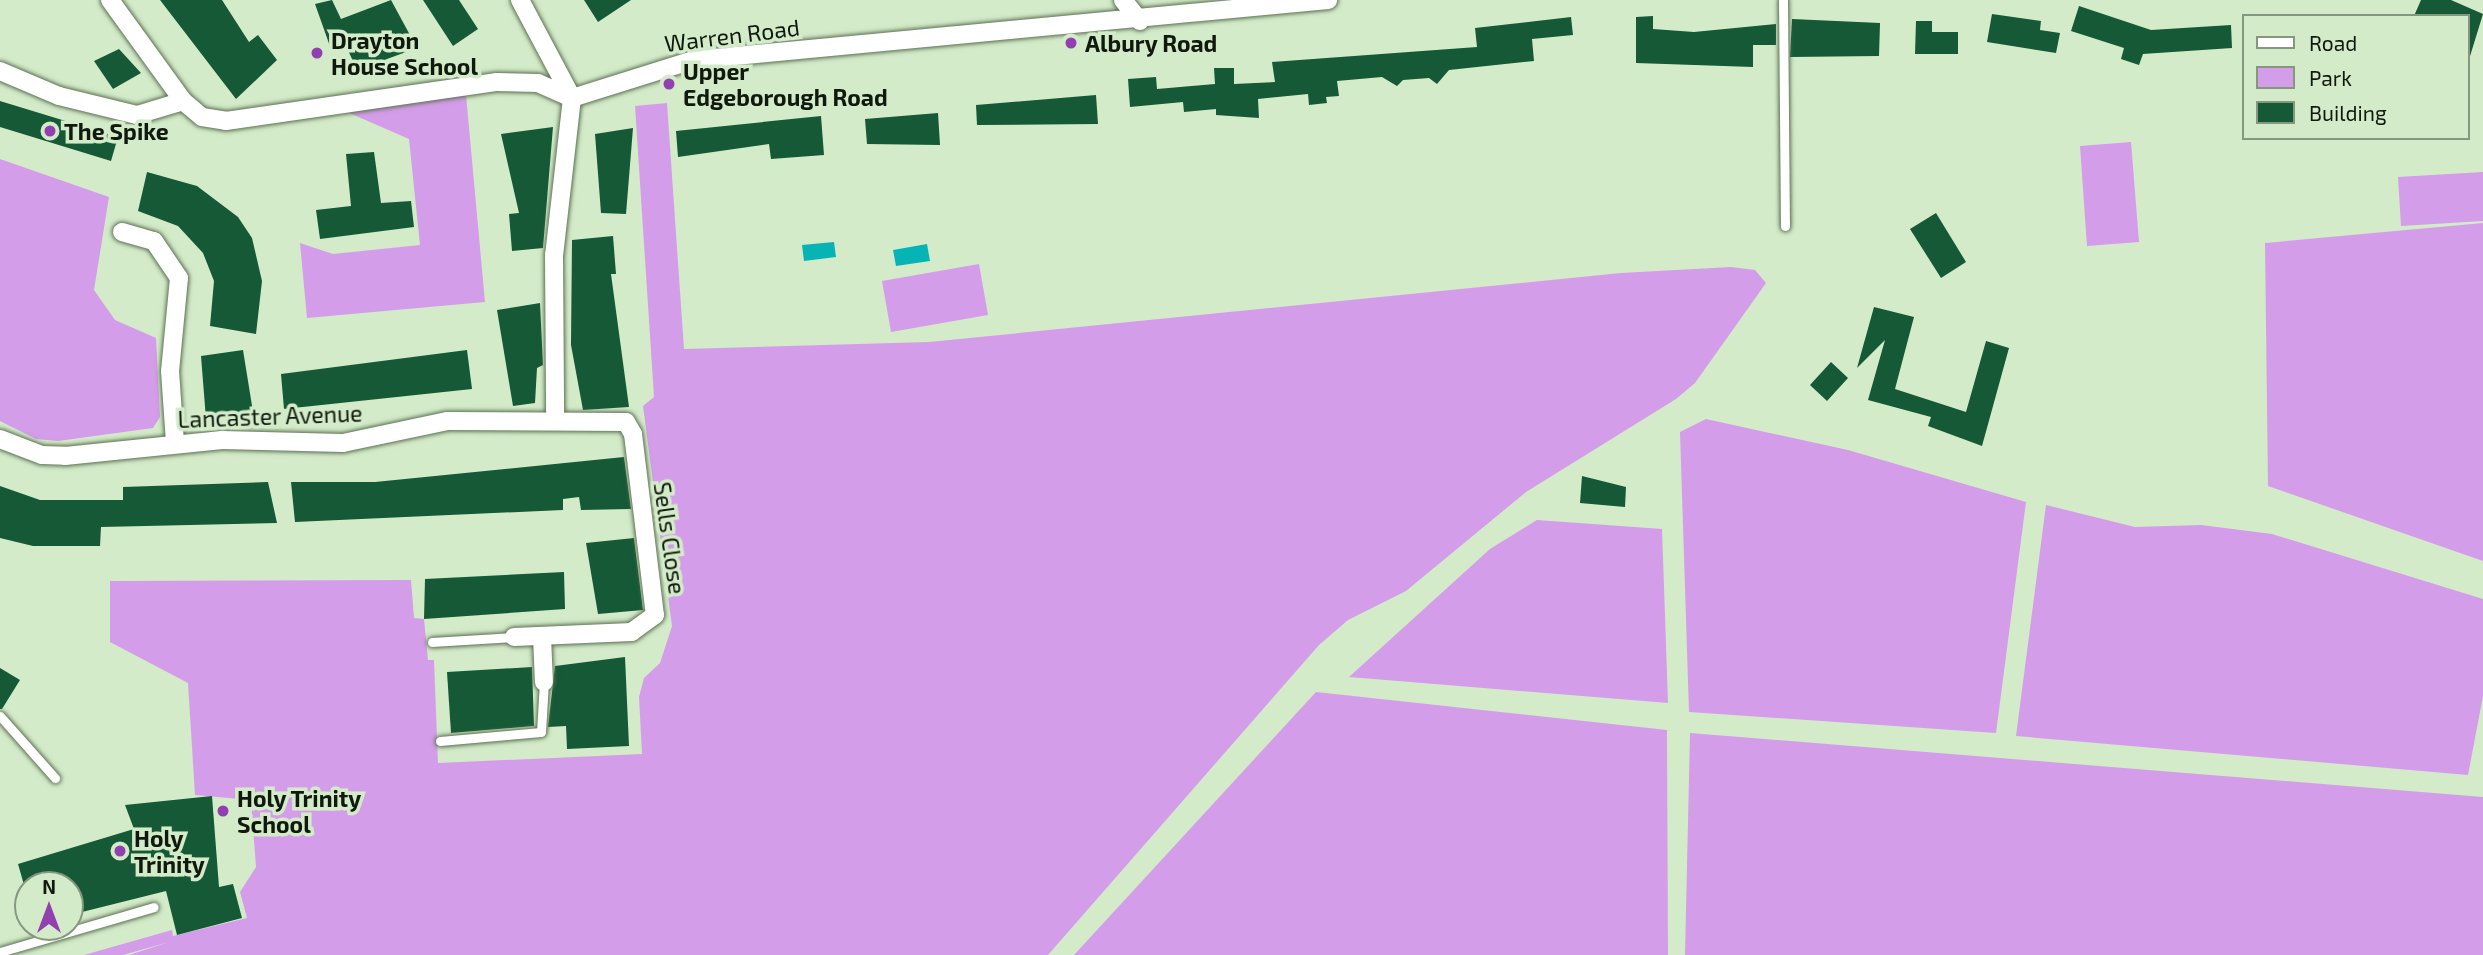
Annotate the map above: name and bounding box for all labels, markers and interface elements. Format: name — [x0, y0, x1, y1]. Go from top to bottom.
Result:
street label: Warren Road — [663, 13, 801, 57]
legend — [2242, 14, 2469, 140]
place label: Drayton House School — [331, 26, 478, 80]
place label: Albury Road — [1085, 29, 1218, 57]
text: Road — [2309, 30, 2357, 55]
marker: Albury Road — [1063, 35, 1079, 51]
marker: Drayton House School — [309, 45, 325, 61]
place label: Upper Edgeborough Road — [683, 57, 888, 111]
text: Park — [2309, 65, 2352, 90]
marker: Upper Edgeborough Road — [661, 76, 677, 92]
text: Building — [2309, 100, 2387, 125]
place label: The Spike — [64, 117, 169, 145]
marker: The Spike — [42, 123, 58, 139]
street label: Lancaster Avenue — [177, 399, 363, 433]
street label: Sells Close — [648, 480, 692, 596]
place label: Holy Trinity School — [237, 784, 362, 838]
marker: Holy Trinity School — [215, 803, 231, 819]
place label: Holy Trinity — [134, 824, 205, 878]
marker: Holy Trinity — [112, 843, 128, 859]
north arrow — [14, 871, 84, 941]
text: N — [42, 875, 56, 898]

